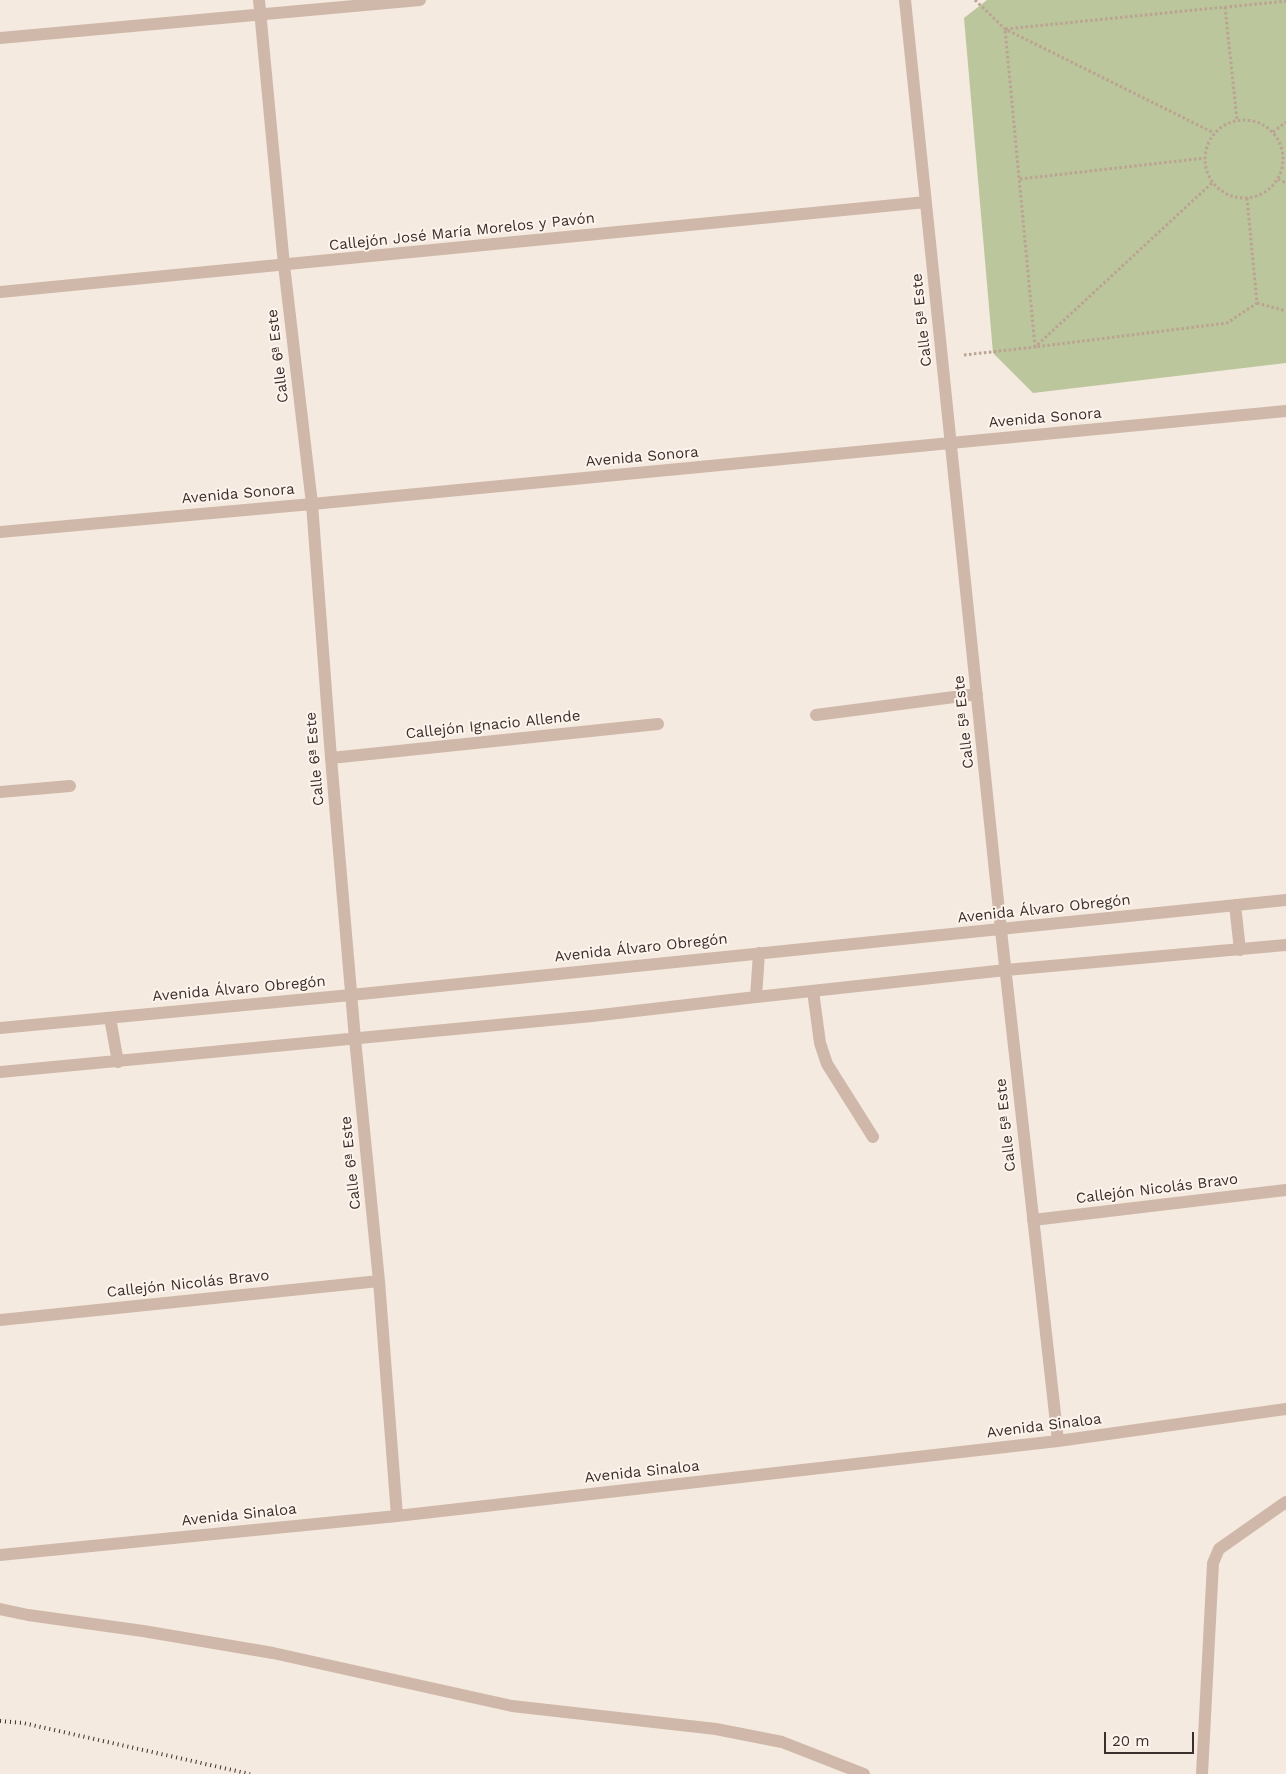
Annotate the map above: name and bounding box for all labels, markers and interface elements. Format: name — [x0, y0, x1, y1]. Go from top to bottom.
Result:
street label: Callejón José María Morelos y Pavón — [328, 209, 596, 255]
street label: Calle 5ª Este — [908, 272, 936, 368]
street label: Calle 6ª Este — [263, 308, 293, 404]
street label: Avenida Sonora — [988, 404, 1102, 432]
street label: Avenida Sonora — [585, 443, 699, 471]
street label: Avenida Sonora — [181, 480, 295, 508]
street label: Calle 5ª Este — [950, 674, 978, 770]
street label: Callejón Ignacio Allende — [405, 707, 581, 743]
street label: Calle 6ª Este — [302, 711, 328, 807]
street label: Avenida Álvaro Obregón — [957, 891, 1131, 927]
street label: Avenida Álvaro Obregón — [554, 930, 728, 966]
street label: Avenida Álvaro Obregón — [152, 972, 326, 1006]
street label: Calle 5ª Este — [992, 1077, 1020, 1173]
street label: Calle 6ª Este — [337, 1115, 365, 1211]
street label: Callejón Nicolás Bravo — [1075, 1170, 1239, 1208]
street label: Callejón Nicolás Bravo — [106, 1267, 270, 1301]
street label: Avenida Sinaloa — [986, 1410, 1102, 1442]
street label: Avenida Sinaloa — [584, 1457, 700, 1487]
street label: Avenida Sinaloa — [181, 1500, 297, 1530]
scale bar — [1106, 1722, 1196, 1754]
text: 20 m — [1112, 1732, 1150, 1750]

